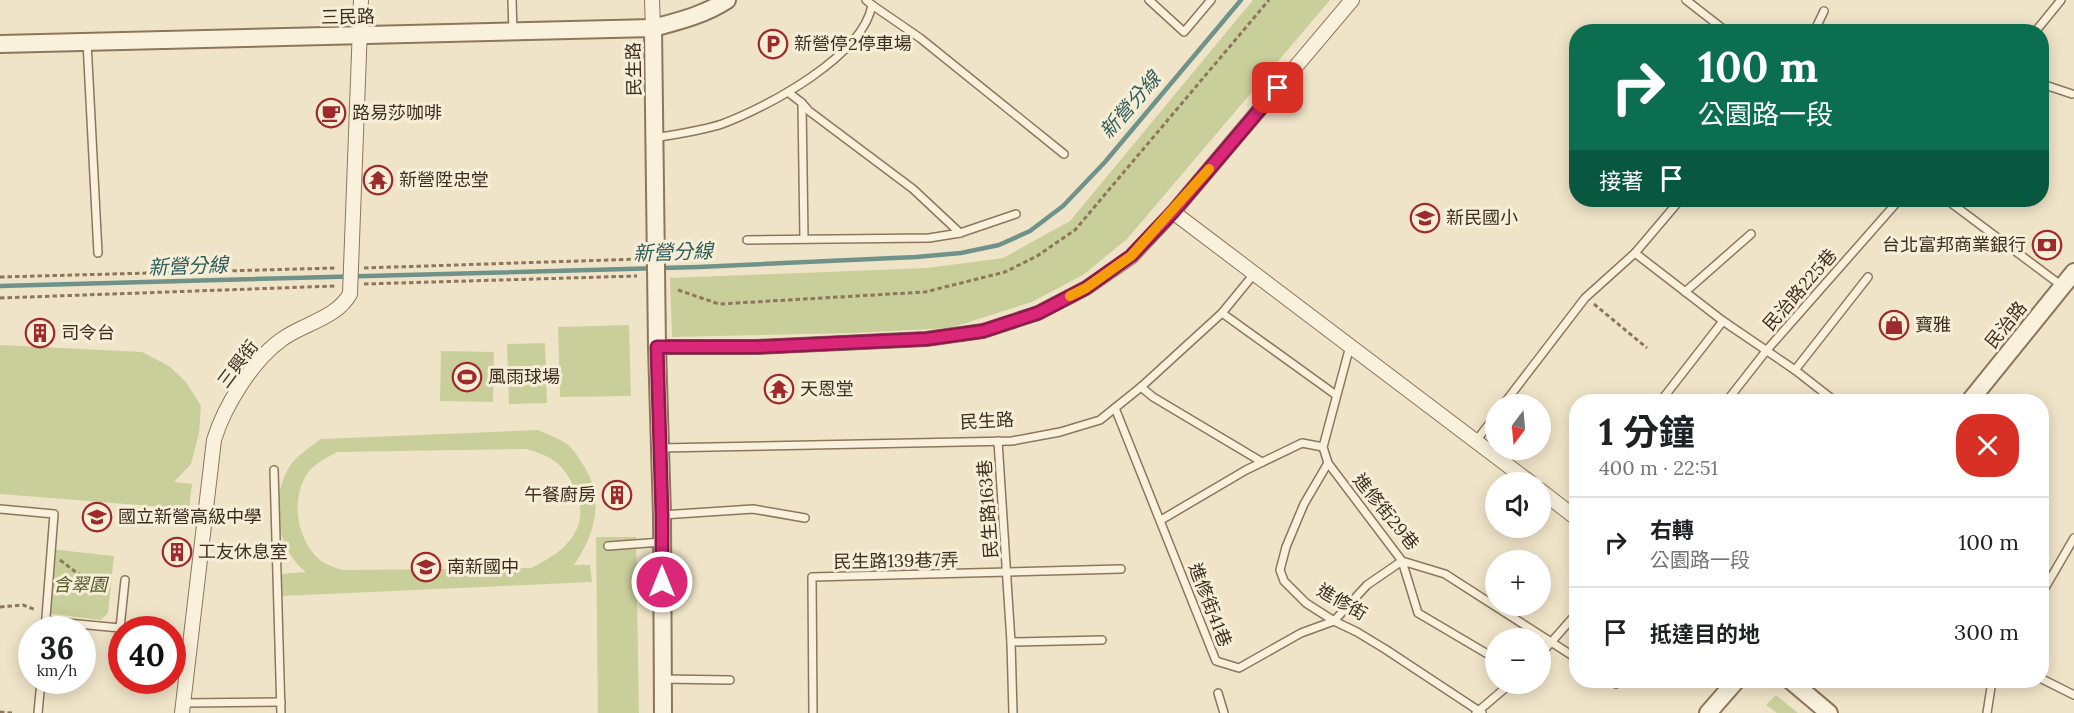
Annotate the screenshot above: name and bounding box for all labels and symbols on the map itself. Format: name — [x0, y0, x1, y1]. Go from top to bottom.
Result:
street label: 三民路 — [321, 5, 375, 28]
parking icon: 新營停2停車場 — [757, 28, 789, 60]
place label: 新營停2停車場 — [794, 32, 912, 55]
street label: 民生路 — [622, 42, 645, 96]
pin — [1252, 62, 1303, 113]
water label: 新營分線 — [1094, 65, 1167, 143]
cafe icon: 路易莎咖啡 — [315, 97, 347, 129]
place label: 路易莎咖啡 — [352, 101, 442, 124]
temple icon: 新營陞忠堂 — [362, 164, 394, 196]
place label: 新營陞忠堂 — [399, 168, 489, 191]
school or university icon: 新民國小 — [1409, 202, 1441, 234]
place label: 新民國小 — [1446, 206, 1518, 229]
bank icon: 台北富邦商業銀行 — [2031, 229, 2063, 261]
place label: 台北富邦商業銀行 — [1882, 233, 2026, 256]
water label: 新營分線 — [633, 238, 715, 265]
street label: 民治路225巷 — [1758, 244, 1841, 335]
water label: 新營分線 — [148, 252, 230, 279]
street label: 民治路 — [1980, 296, 2032, 353]
shop icon: 寶雅 — [1878, 309, 1910, 341]
place label: 寶雅 — [1915, 313, 1951, 336]
building icon: 司令台 — [24, 317, 56, 349]
place label: 司令台 — [61, 321, 115, 344]
street label: 三興街 — [212, 335, 263, 392]
sports icon: 風雨球場 — [451, 361, 483, 393]
place label: 風雨球場 — [488, 365, 560, 388]
temple icon: 天恩堂 — [763, 373, 795, 405]
place label: 天恩堂 — [800, 377, 854, 400]
north arrow — [1485, 394, 1551, 460]
street label: 民生路 — [959, 408, 1015, 433]
street label: 民生路163巷 — [973, 459, 1002, 559]
street label: 進修街29巷 — [1348, 469, 1424, 555]
building icon: 午餐廚房 — [601, 479, 633, 511]
place label: 午餐廚房 — [524, 483, 596, 506]
school or university icon: 國立新營高級中學 — [81, 501, 113, 533]
place label: 國立新營高級中學 — [118, 505, 262, 528]
building icon: 工友休息室 — [161, 536, 193, 568]
place label: 工友休息室 — [198, 540, 288, 563]
street label: 民生路139巷7弄 — [833, 548, 959, 573]
position arrow — [630, 550, 694, 614]
school or university icon: 南新國中 — [410, 551, 442, 583]
place label: 南新國中 — [447, 555, 519, 578]
street label: 進修街41巷 — [1184, 559, 1237, 650]
park label: 含翠園 — [53, 573, 110, 596]
street label: 進修街 — [1313, 578, 1371, 625]
speed limit sign: 40 — [108, 616, 186, 694]

